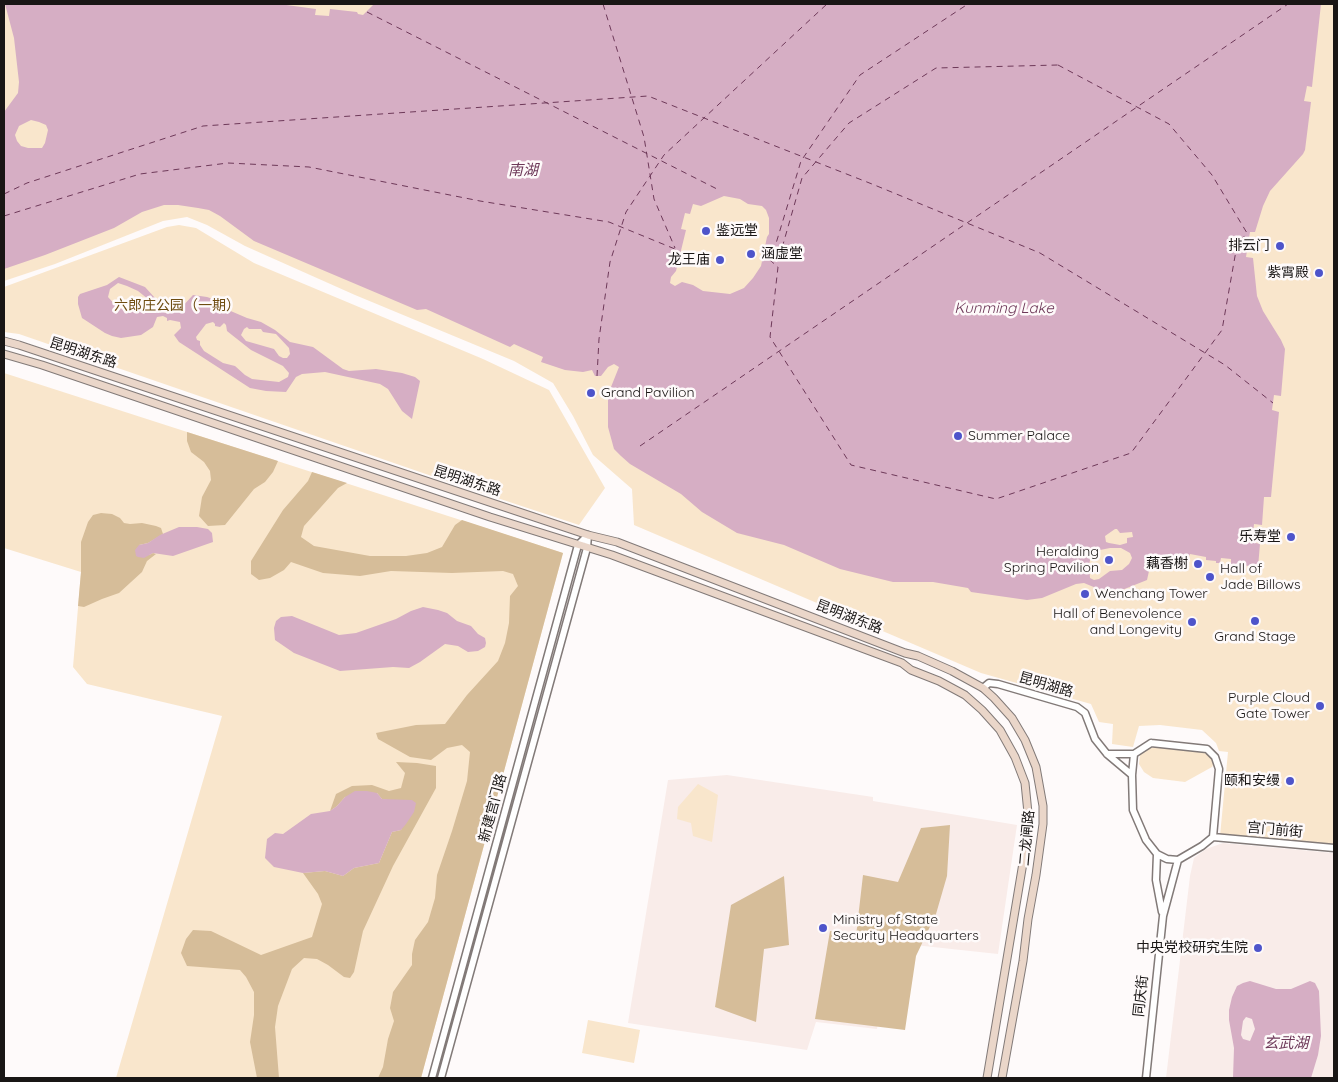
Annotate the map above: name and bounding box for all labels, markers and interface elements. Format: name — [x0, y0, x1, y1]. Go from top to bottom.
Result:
water label: 南湖 — [508, 161, 538, 179]
place label: 鉴远堂 — [716, 223, 758, 239]
marker: 鉴远堂 — [700, 225, 712, 237]
place label: 排云门 — [1228, 238, 1270, 254]
marker: 排云门 — [1274, 240, 1286, 252]
place label: 涵虚堂 — [761, 246, 803, 262]
marker: 涵虚堂 — [745, 248, 757, 260]
place label: 龙王庙 — [668, 252, 710, 268]
marker: 龙王庙 — [714, 254, 726, 266]
place label: 紫霄殿 — [1267, 265, 1309, 281]
marker: 紫霄殿 — [1313, 267, 1325, 279]
park label: 六郎庄公园（一期） — [114, 298, 240, 314]
water label: Kunming Lake — [954, 299, 1054, 317]
street label: 昆明湖东路 — [47, 334, 119, 372]
place label: Grand Pavilion — [601, 385, 695, 401]
marker: Grand Pavilion — [585, 387, 597, 399]
place label: Summer Palace — [968, 428, 1070, 444]
marker: Summer Palace — [952, 430, 964, 442]
street label: 昆明湖东路 — [431, 462, 503, 500]
place label: 乐寿堂 — [1239, 529, 1281, 545]
marker: 乐寿堂 — [1285, 531, 1297, 543]
place label: Heralding Spring Pavilion — [1004, 544, 1099, 576]
marker: Heralding Spring Pavilion — [1103, 554, 1115, 566]
place label: 藕香榭 — [1146, 556, 1188, 572]
marker: 藕香榭 — [1192, 558, 1204, 570]
place label: Hall of Jade Billows — [1220, 561, 1301, 594]
marker: Hall of Jade Billows — [1204, 571, 1216, 583]
place label: Wenchang Tower — [1095, 586, 1208, 602]
marker: Wenchang Tower — [1079, 588, 1091, 600]
street label: 昆明湖东路 — [813, 597, 885, 637]
place label: Hall of Benevolence and Longevity — [1053, 606, 1182, 638]
marker: Grand Stage — [1249, 615, 1261, 627]
marker: Hall of Benevolence and Longevity — [1186, 616, 1198, 628]
place label: Grand Stage — [1214, 629, 1296, 645]
street label: 昆明湖路 — [1017, 669, 1075, 701]
place label: Purple Cloud Gate Tower — [1228, 690, 1310, 722]
marker: Purple Cloud Gate Tower — [1314, 700, 1326, 712]
street label: 新建宫门路 — [476, 772, 510, 844]
place label: 颐和安缦 — [1224, 773, 1280, 789]
marker: 颐和安缦 — [1284, 775, 1296, 787]
street label: 二龙闸路 — [1016, 809, 1038, 867]
street label: 宫门前街 — [1246, 819, 1304, 841]
place label: Ministry of State Security Headquarters — [833, 912, 979, 944]
marker: Ministry of State Security Headquarters — [817, 922, 829, 934]
place label: 中央党校研究生院 — [1136, 940, 1248, 956]
marker: 中央党校研究生院 — [1252, 942, 1264, 954]
street label: 同庆街 — [1130, 974, 1152, 1018]
water label: 玄武湖 — [1264, 1034, 1308, 1052]

